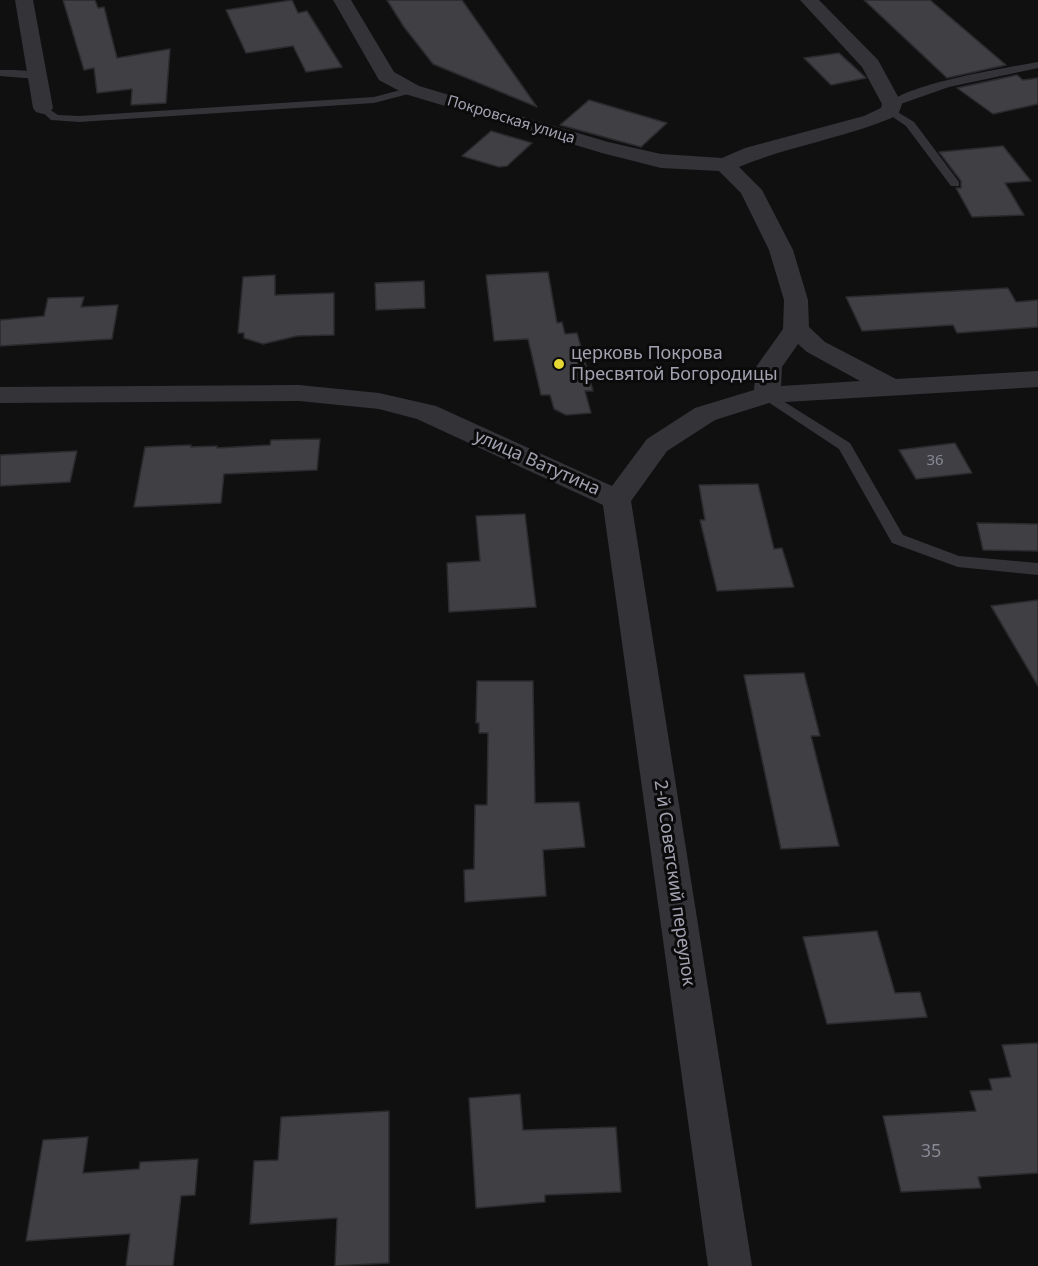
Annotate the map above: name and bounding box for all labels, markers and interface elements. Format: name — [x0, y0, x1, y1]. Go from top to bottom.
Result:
street label: Покровская улица — [445, 92, 577, 148]
place label: церковь Покрова Пресвятой Богородицы — [571, 343, 778, 386]
marker: церковь Покрова Пресвятой Богородицы — [552, 357, 566, 371]
street label: улица Ватутина — [471, 426, 603, 500]
house number: 36 — [926, 452, 944, 470]
street label: 2-й Советский переулок — [649, 779, 699, 987]
house number: 35 — [921, 1141, 941, 1163]

